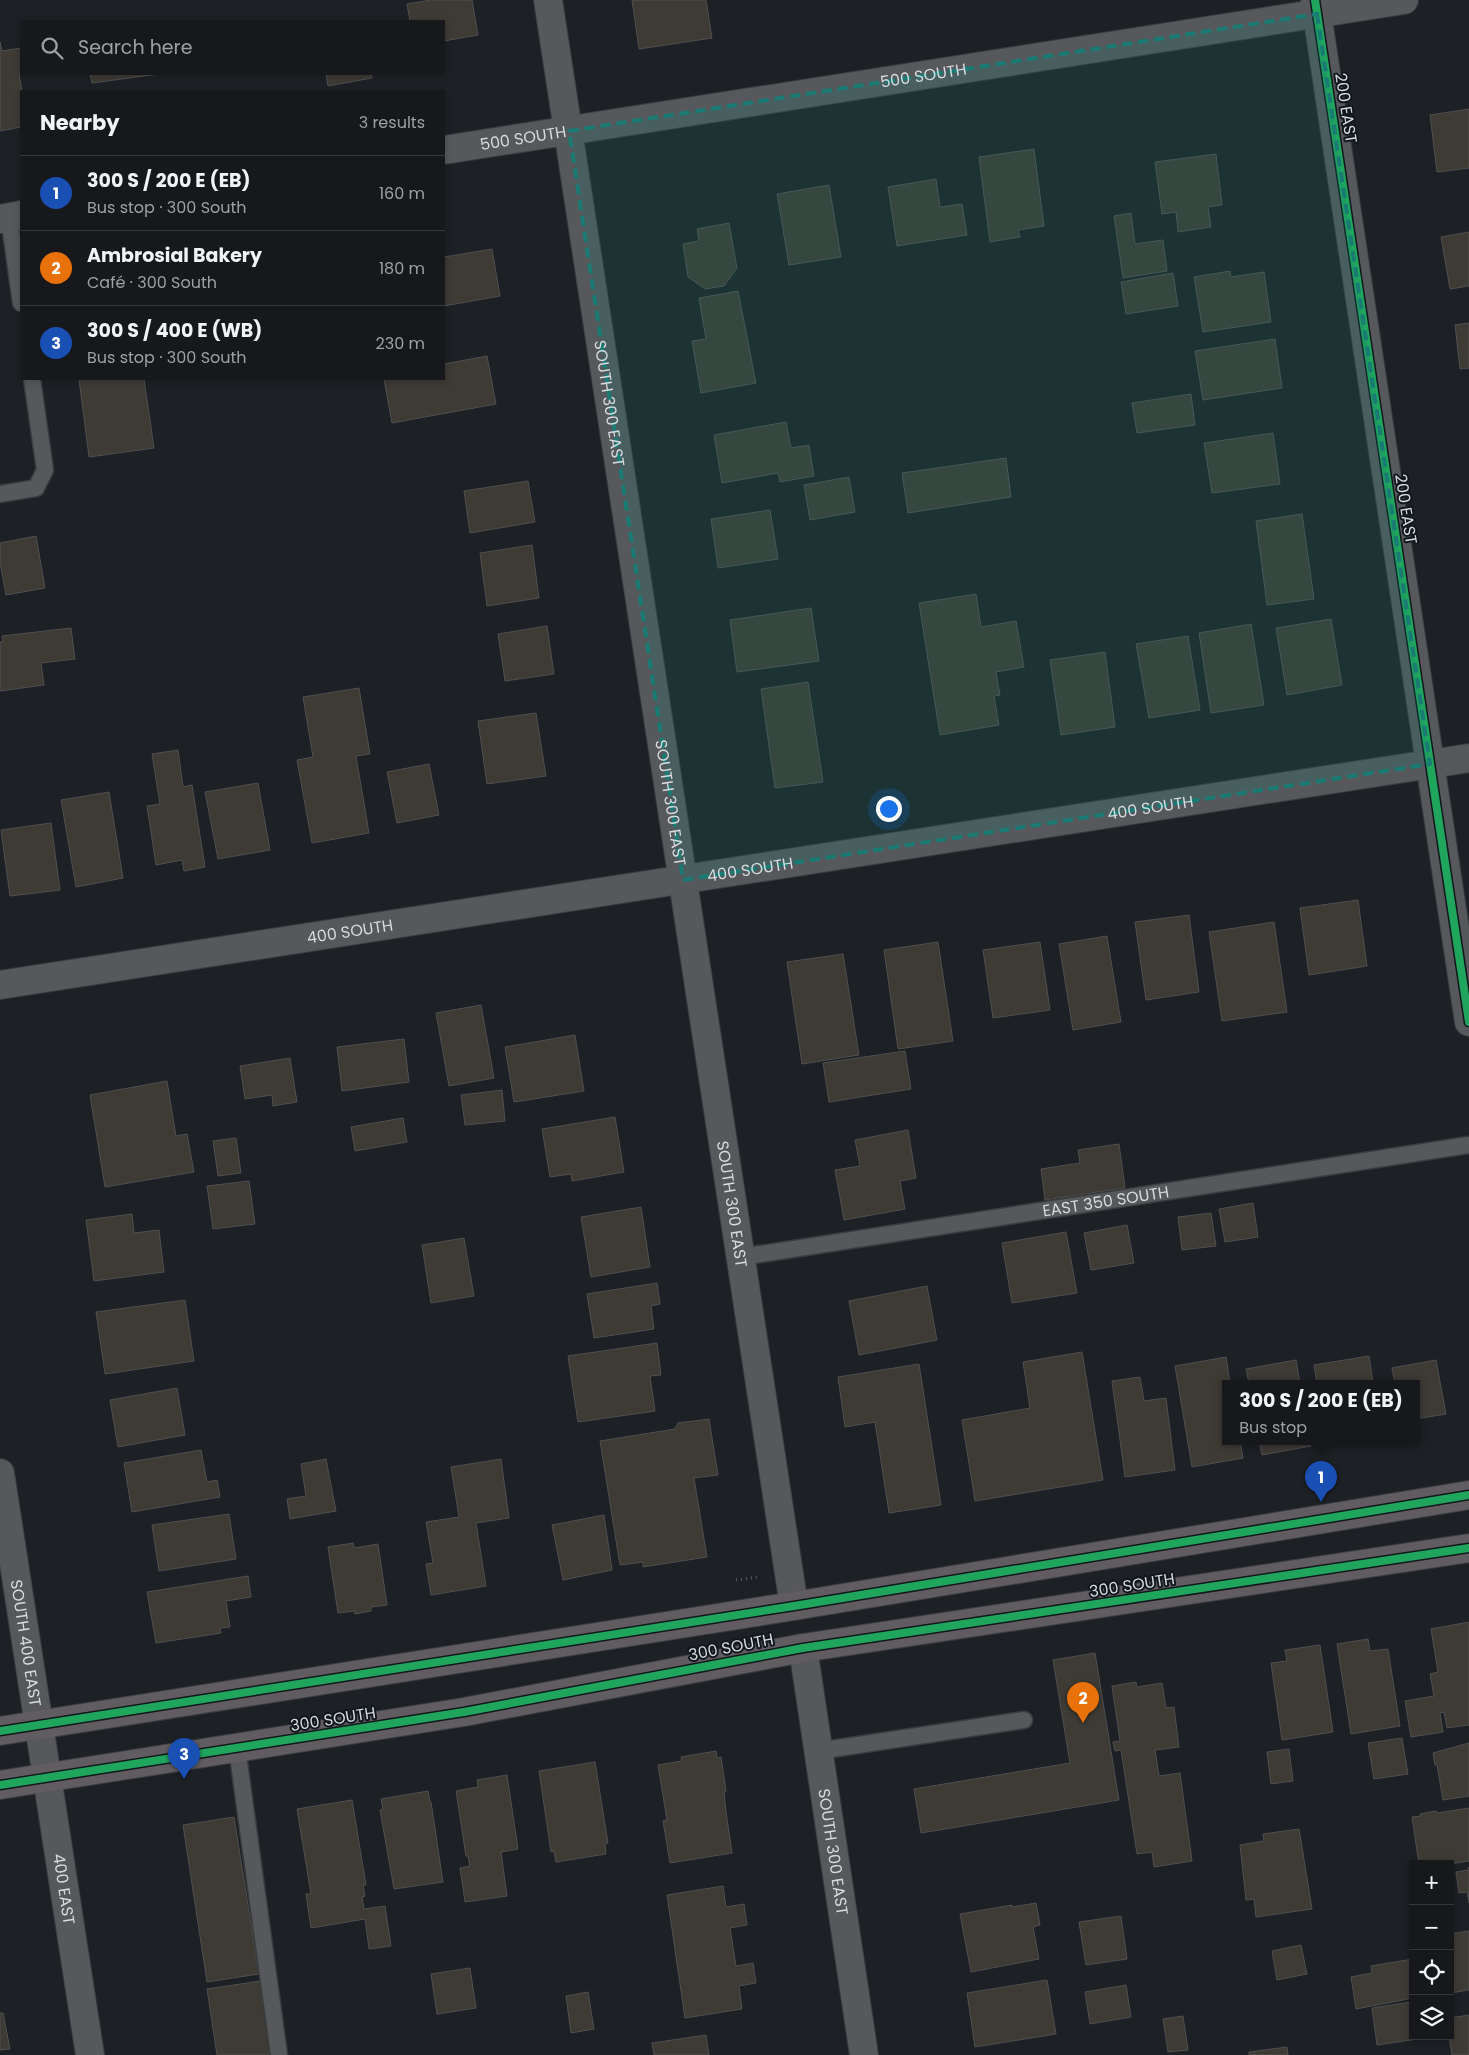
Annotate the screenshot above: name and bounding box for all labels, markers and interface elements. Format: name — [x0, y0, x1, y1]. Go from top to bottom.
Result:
search box — [20, 20, 445, 75]
icon: search — [38, 34, 66, 62]
text: Search here — [78, 34, 192, 61]
street label: 500 SOUTH — [878, 57, 968, 93]
street label: 200 EAST — [1329, 71, 1363, 145]
text: Nearby — [40, 108, 120, 137]
text: 3 results — [359, 111, 425, 134]
street label: 500 SOUTH — [478, 120, 568, 156]
text: 300 S / 200 E (EB) — [87, 167, 251, 194]
text: 1 — [53, 182, 59, 205]
text: 160 m — [379, 182, 425, 205]
text: Bus stop · 300 South — [87, 196, 247, 219]
text: Ambrosial Bakery — [87, 242, 262, 269]
text: 2 — [51, 257, 61, 280]
text: 180 m — [379, 257, 425, 280]
text: Café · 300 South — [87, 271, 217, 294]
text: 300 S / 400 E (WB) — [87, 317, 262, 344]
text: 3 — [51, 332, 61, 355]
text: 230 m — [376, 332, 425, 355]
street label: SOUTH 300 EAST — [589, 338, 631, 469]
text: Bus stop · 300 South — [87, 346, 247, 369]
street label: 200 EAST — [1389, 472, 1423, 546]
street label: SOUTH 300 EAST — [650, 738, 692, 868]
street label: 400 SOUTH — [1106, 789, 1195, 825]
your location — [876, 796, 902, 822]
street label: 400 SOUTH — [705, 851, 795, 887]
street label: 400 SOUTH — [305, 913, 395, 949]
street label: SOUTH 300 EAST — [711, 1139, 754, 1269]
street label: EAST 350 SOUTH — [1041, 1180, 1171, 1222]
popup — [1222, 1380, 1420, 1445]
text: 300 S / 200 E (EB) — [1239, 1387, 1403, 1414]
text: Bus stop — [1239, 1416, 1307, 1439]
pin: 1 — [1305, 1461, 1337, 1502]
street label: 300 SOUTH — [1088, 1567, 1176, 1603]
street label: SOUTH 400 EAST — [5, 1578, 48, 1709]
street label: 300 SOUTH — [686, 1627, 776, 1667]
pin: 2 — [1067, 1682, 1099, 1723]
street label: 300 SOUTH — [289, 1701, 377, 1737]
pin: 3 — [168, 1738, 200, 1779]
street label: SOUTH 300 EAST — [813, 1787, 854, 1917]
street label: 400 EAST — [48, 1852, 81, 1927]
map controls — [1409, 1860, 1454, 2040]
button: + — [1409, 1860, 1454, 1905]
button: − — [1409, 1905, 1454, 1950]
button: locate — [1409, 1950, 1454, 1995]
button: layers — [1409, 1995, 1454, 2040]

